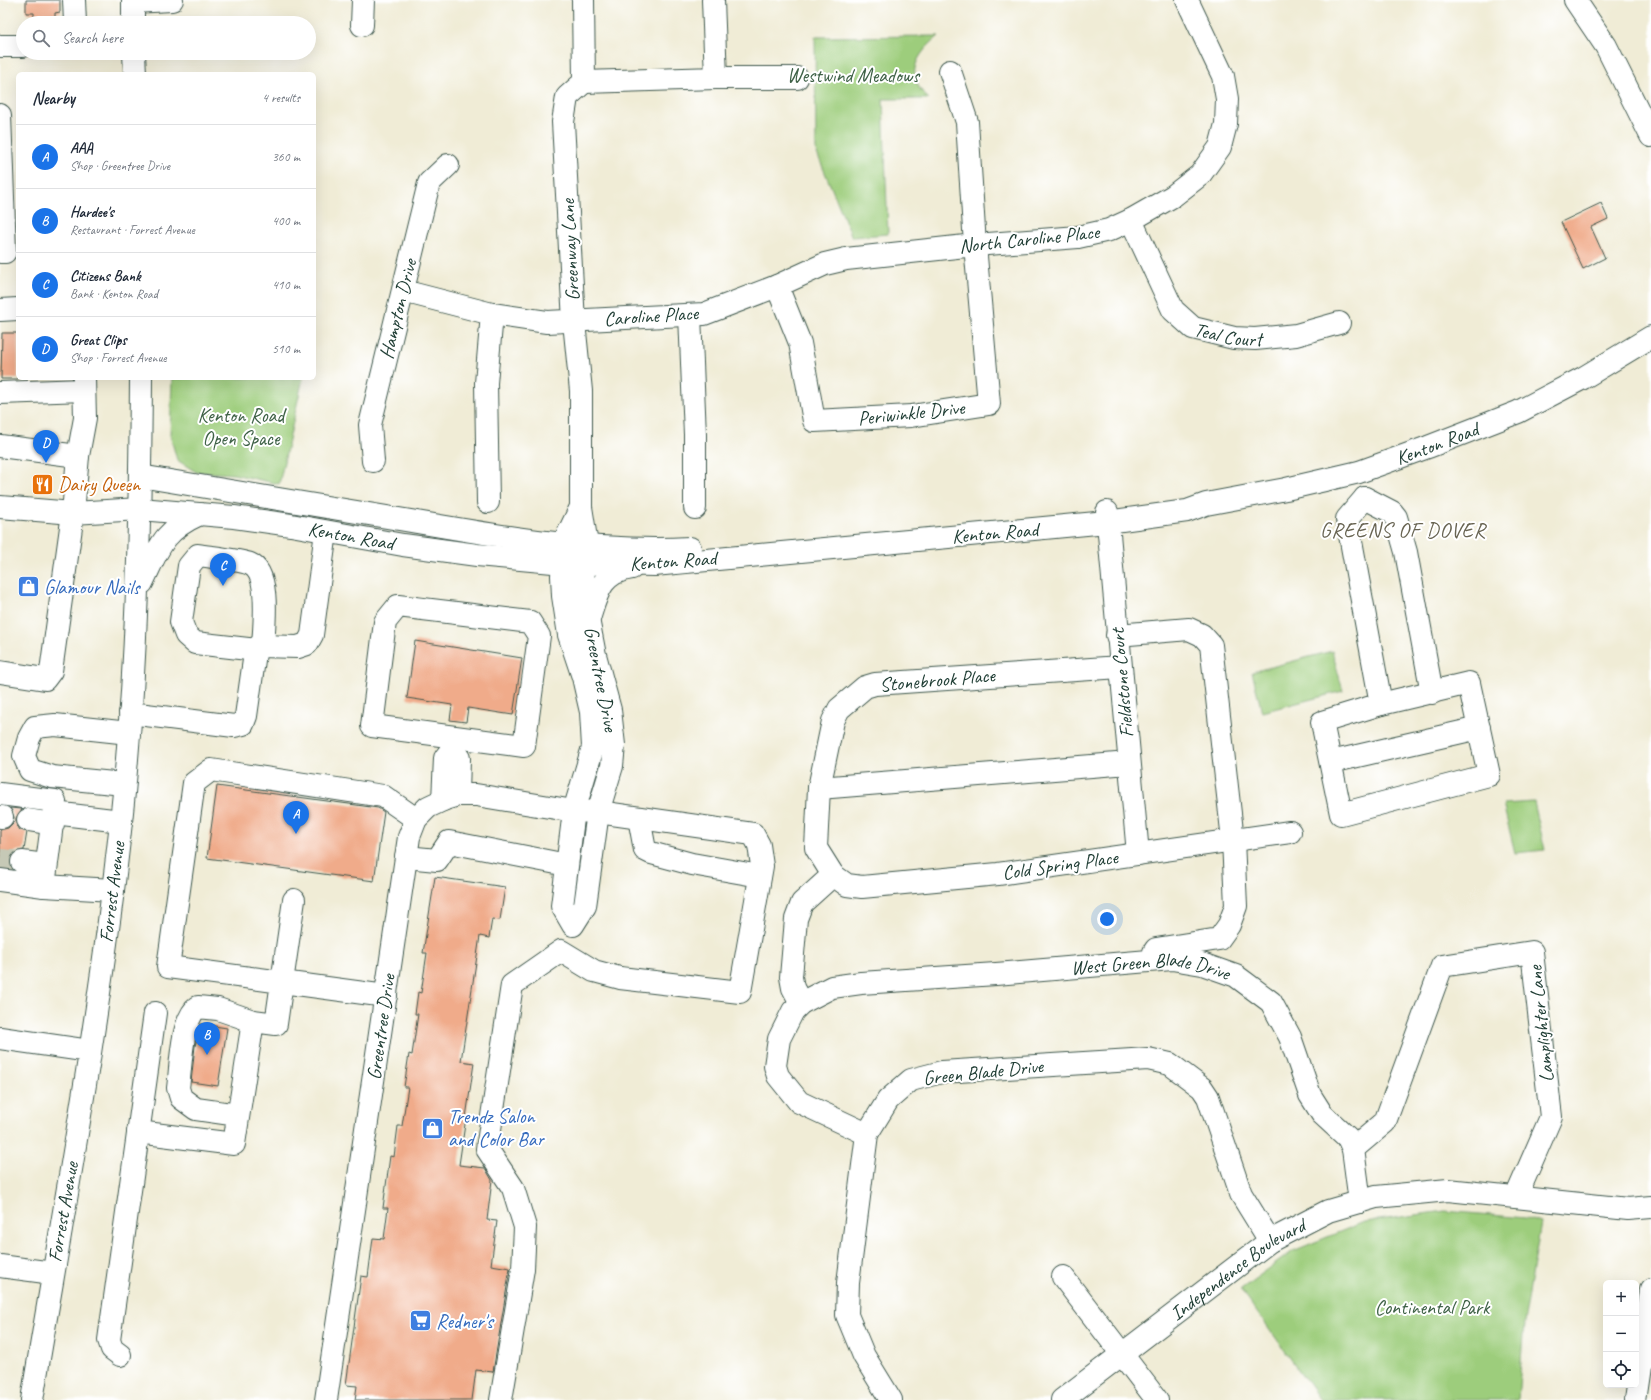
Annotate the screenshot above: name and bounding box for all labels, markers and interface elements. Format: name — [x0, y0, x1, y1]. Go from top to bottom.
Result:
search box — [16, 16, 316, 60]
icon: search — [30, 27, 52, 49]
text: Search here — [62, 29, 123, 48]
park label: Westwind Meadows — [787, 63, 921, 88]
text: Nearby — [32, 88, 75, 109]
text: 4 results — [262, 90, 300, 106]
text: AAA — [70, 139, 93, 158]
text: A — [42, 149, 48, 165]
text: 360 m — [272, 149, 300, 165]
text: Shop · Greentree Drive — [70, 158, 170, 174]
street label: Greenway Lane — [555, 197, 585, 302]
text: Hardee's — [70, 203, 114, 222]
text: B — [42, 213, 48, 229]
text: 400 m — [272, 213, 300, 229]
street label: North Caroline Place — [958, 219, 1102, 259]
text: Restaurant · Forrest Avenue — [70, 222, 195, 238]
street label: Hampton Drive — [374, 255, 423, 361]
text: Citizens Bank — [70, 267, 141, 286]
text: C — [42, 277, 48, 293]
text: 410 m — [272, 277, 300, 293]
text: Bank · Kenton Road — [70, 286, 158, 302]
street label: Caroline Place — [603, 300, 700, 332]
street label: Teal Court — [1192, 316, 1266, 352]
text: Great Clips — [70, 331, 126, 350]
text: D — [41, 341, 49, 357]
text: 510 m — [272, 341, 300, 357]
text: Shop · Forrest Avenue — [70, 350, 166, 366]
street label: Periwinkle Drive — [856, 395, 967, 431]
park label: Kenton Road Open Space — [198, 403, 287, 451]
street label: Kenton Road — [1392, 415, 1485, 470]
pin: D — [33, 430, 59, 463]
restaurant icon: Dairy Queen — [30, 471, 56, 497]
place label: Dairy Queen — [58, 472, 141, 497]
street label: Kenton Road — [306, 516, 399, 556]
street label: Kenton Road — [951, 517, 1042, 549]
district label: GREENS OF DOVER — [1320, 517, 1488, 543]
street label: Kenton Road — [629, 545, 720, 576]
pin: C — [210, 553, 236, 586]
shop icon: Glamour Nails — [15, 574, 41, 600]
place label: Glamour Nails — [44, 575, 142, 600]
street label: Greentree Drive — [579, 624, 624, 735]
street label: Fieldstone Court — [1105, 625, 1139, 739]
street label: Stonebrook Place — [878, 662, 997, 697]
pin: A — [283, 801, 309, 834]
street label: Forrest Avenue — [93, 839, 131, 944]
street label: Cold Spring Place — [1001, 844, 1121, 885]
your location — [1097, 909, 1117, 929]
street label: West Green Blade Drive — [1070, 946, 1235, 986]
street label: Lamplighter Lane — [1522, 963, 1560, 1084]
street label: Greentree Drive — [361, 971, 401, 1081]
pin: B — [194, 1022, 220, 1055]
street label: Green Blade Drive — [922, 1053, 1046, 1091]
place label: Trendz Salon and Color Bar — [448, 1104, 545, 1152]
shop icon: Trendz Salon and Color Bar — [420, 1115, 446, 1141]
street label: Forrest Avenue — [42, 1159, 84, 1264]
street label: Independence Boulevard — [1165, 1211, 1312, 1326]
map controls — [1603, 1280, 1639, 1388]
button: + — [1603, 1280, 1639, 1316]
park label: Continental Park — [1375, 1295, 1491, 1320]
supermarket icon: Redner's — [408, 1308, 434, 1334]
place label: Redner's — [436, 1309, 495, 1334]
button: − — [1603, 1316, 1639, 1352]
button: locate — [1603, 1352, 1639, 1388]

